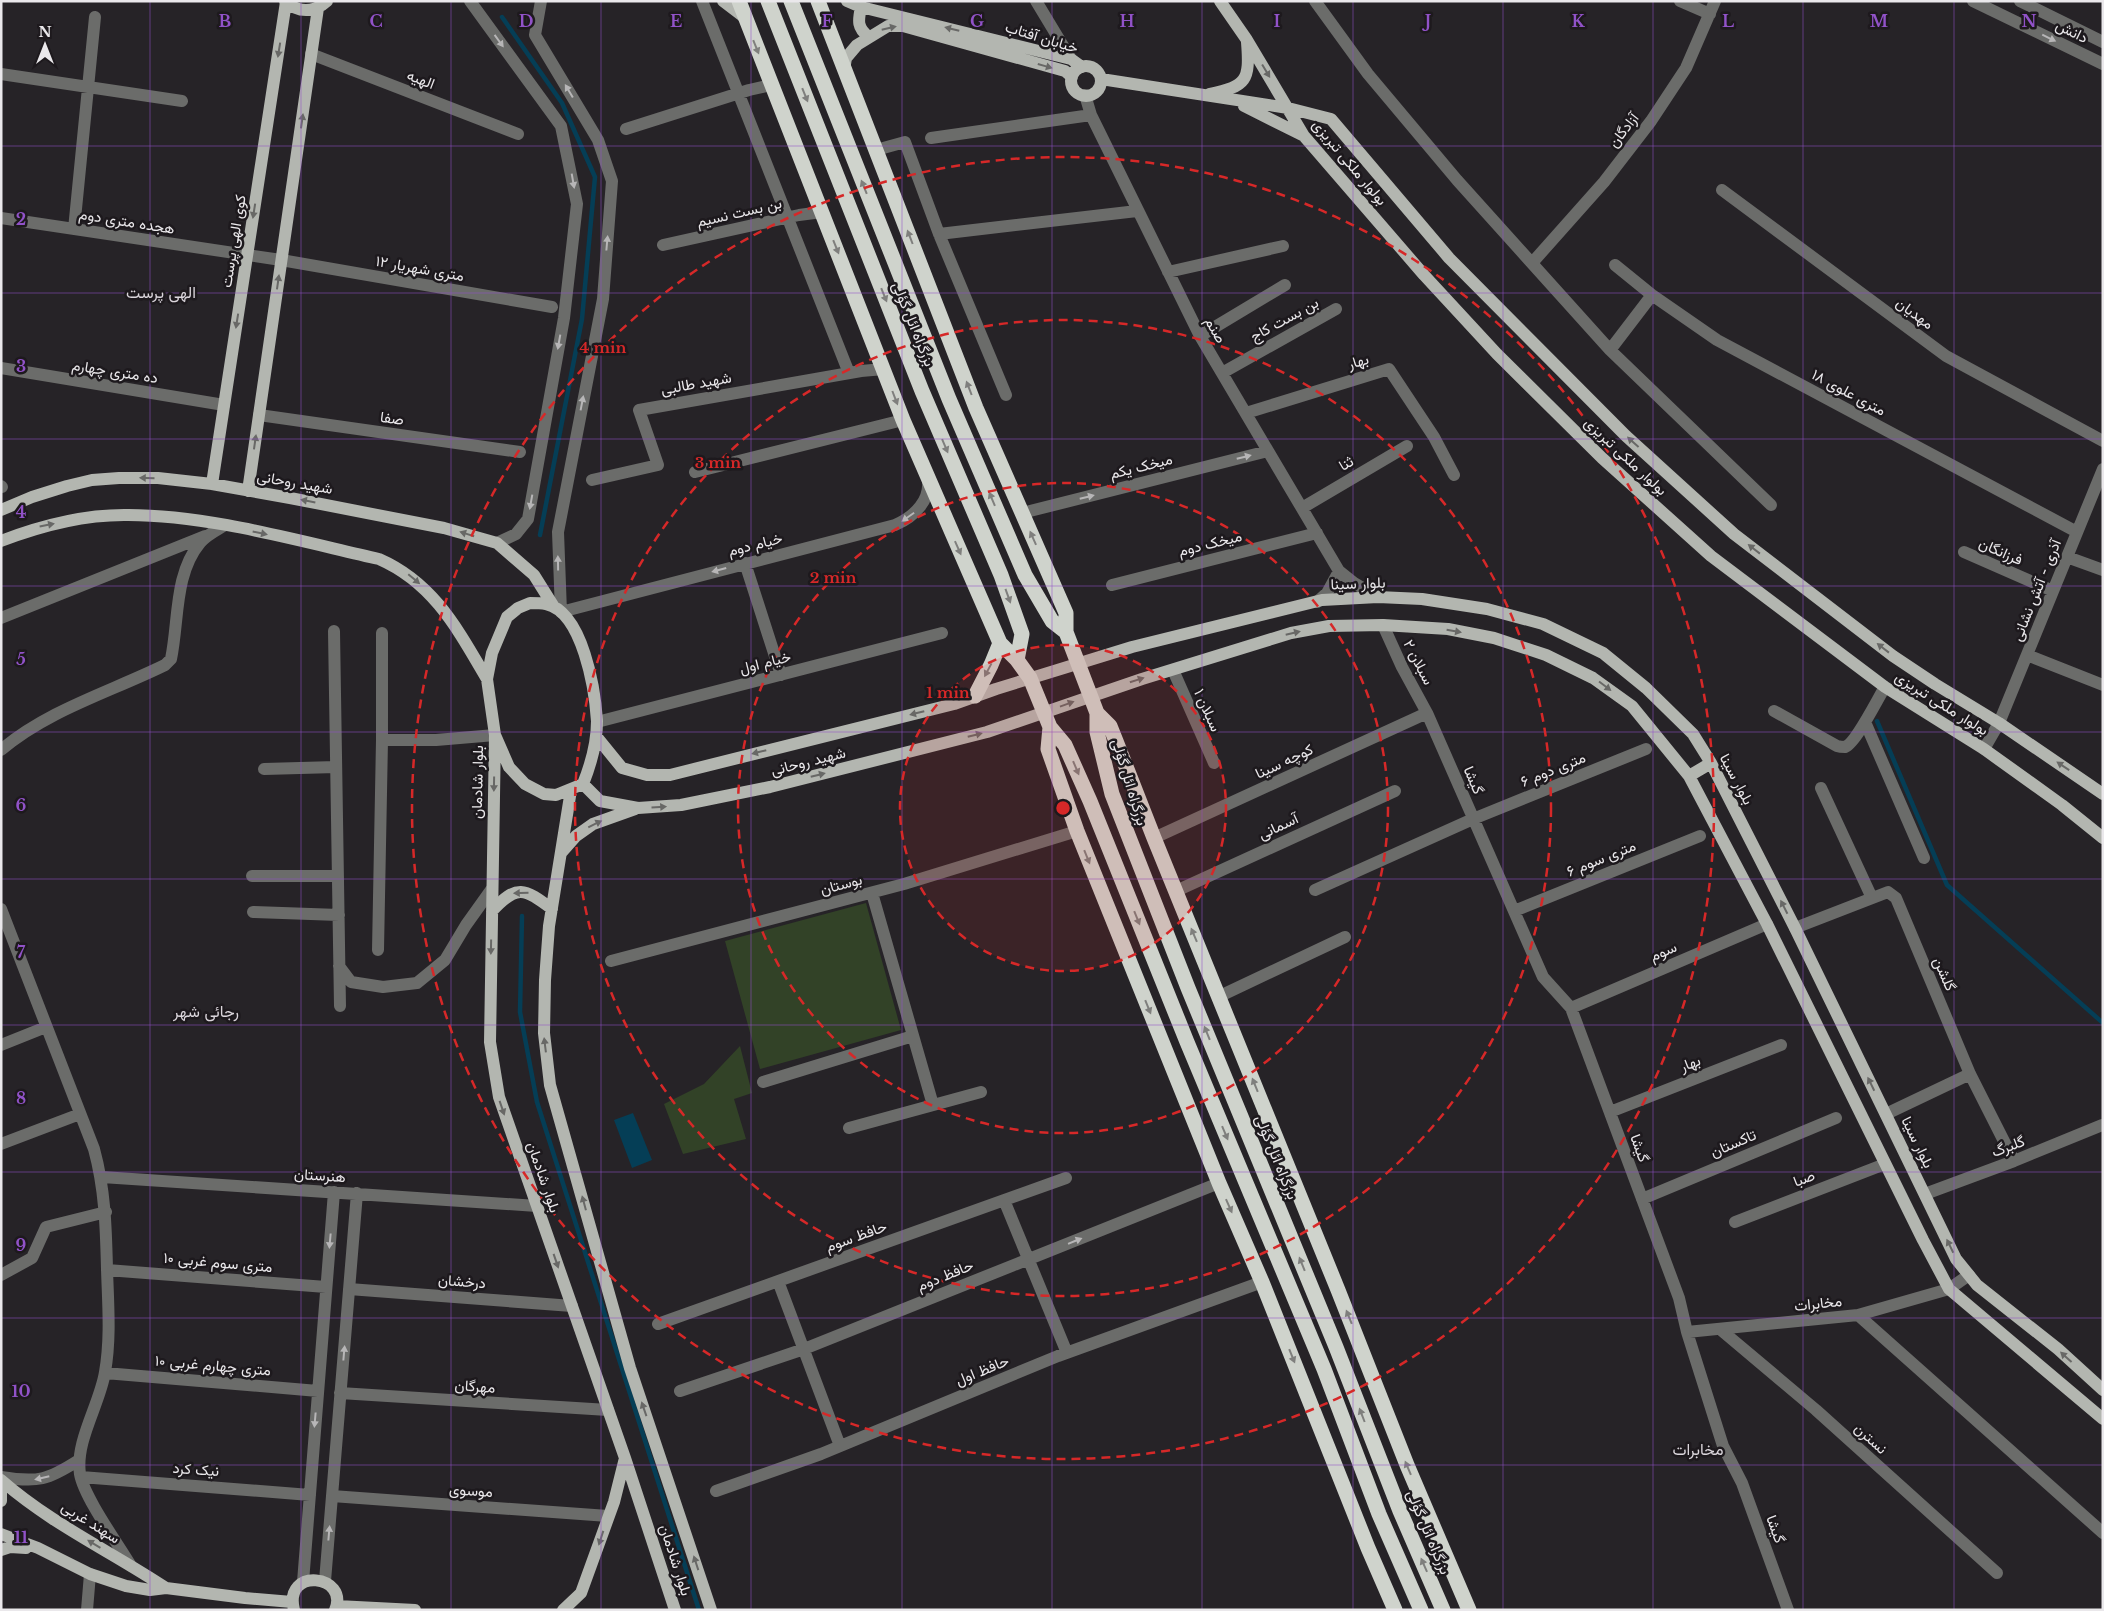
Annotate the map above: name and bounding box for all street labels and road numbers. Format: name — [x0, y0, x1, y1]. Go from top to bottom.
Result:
street label: دانش — [2052, 15, 2091, 48]
street label: خیابان آفتاب — [1003, 17, 1081, 57]
street label: الهیه — [404, 65, 438, 93]
street label: آزادگان — [1604, 108, 1643, 151]
street label: بولوار ملکی تبریزی — [1308, 115, 1392, 210]
street label: کوی الهی پرست — [216, 193, 251, 289]
street label: بن بست نسیم — [695, 193, 784, 232]
street label: هجده متری دوم — [78, 204, 176, 239]
street label: ۱۲ متری شهریار — [374, 251, 466, 286]
street label: بزرگراه ائل گؤلی — [887, 279, 940, 370]
street label: بن بست کاج — [1246, 292, 1323, 347]
street label: مهدیان — [1892, 293, 1938, 333]
street label: صنم — [1200, 314, 1231, 347]
street label: بهار — [1344, 349, 1371, 373]
street label: ده متری چهارم — [70, 355, 159, 388]
street label: ۱۸ متری علوی — [1808, 365, 1889, 420]
street label: شهید طالبی — [659, 367, 733, 400]
street label: صفا — [379, 407, 405, 429]
street label: بولوار ملکی تبریزی — [1580, 413, 1671, 500]
street label: میخک یکم — [1108, 449, 1175, 484]
street label: ثنا — [1335, 451, 1357, 475]
street label: شهید روحانی — [255, 466, 335, 499]
street label: میخک دوم — [1176, 526, 1244, 561]
street label: خیام دوم — [726, 528, 784, 561]
street label: فرزانگان — [1976, 533, 2026, 569]
street label: آذرى - آتش نشانى — [2007, 535, 2067, 644]
street label: بلوار سینا — [1330, 573, 1386, 593]
street label: سبلان ۲ — [1400, 636, 1439, 688]
street label: خیام اول — [737, 646, 793, 679]
street label: بولوار ملکی تبریزی — [1891, 667, 1992, 740]
street label: سبلان ۱ — [1190, 686, 1226, 735]
street label: بزرگراه ائل گؤلی — [1107, 736, 1152, 828]
street label: کوچه سینا — [1252, 739, 1317, 784]
street label: شهید روحانی — [769, 742, 848, 780]
street label: بلوار شادمان — [467, 745, 487, 819]
street label: ۶ متری دوم — [1518, 747, 1589, 792]
street label: بلوار سینا — [1716, 750, 1758, 808]
street label: گیشا — [1460, 763, 1488, 797]
street label: آسمانی — [1255, 808, 1303, 844]
street label: ۶ متری سوم — [1564, 836, 1639, 881]
street label: بوستان — [818, 869, 864, 899]
street label: سوم — [1647, 937, 1680, 966]
street label: گلشن — [1929, 954, 1961, 994]
street label: بهار — [1676, 1050, 1703, 1076]
street label: بزرگراه ائل گؤلی — [1250, 1112, 1303, 1203]
street label: بلوار سینا — [1897, 1113, 1939, 1171]
street label: تاکستان — [1707, 1125, 1759, 1161]
street label: گیشا — [1626, 1131, 1654, 1165]
street label: گلبرگ — [1989, 1131, 2028, 1161]
street label: بلوار شادمان — [523, 1139, 565, 1215]
street label: هنرستان — [294, 1164, 346, 1186]
street label: صبا — [1790, 1165, 1818, 1191]
street label: حافظ سوم — [823, 1216, 890, 1257]
street label: ۱۰ متری سوم غربی — [163, 1248, 273, 1277]
street label: حافظ دوم — [914, 1255, 976, 1296]
street label: درخشان — [437, 1270, 487, 1292]
street label: مخابرات — [1793, 1291, 1843, 1315]
street label: ۱۰ متری چهارم غربی — [154, 1350, 272, 1381]
street label: حافظ اول — [952, 1351, 1012, 1389]
street label: مهرگان — [454, 1375, 496, 1397]
street label: نسترن — [1851, 1418, 1891, 1458]
street label: نیک کرد — [172, 1458, 220, 1480]
street label: موسوی — [448, 1479, 493, 1502]
street label: بزرگراه ائل گؤلی — [1402, 1487, 1455, 1577]
street label: سهند غربی — [58, 1497, 124, 1548]
street label: گیشا — [1762, 1512, 1790, 1546]
street label: بلوار شادمان — [656, 1522, 696, 1598]

